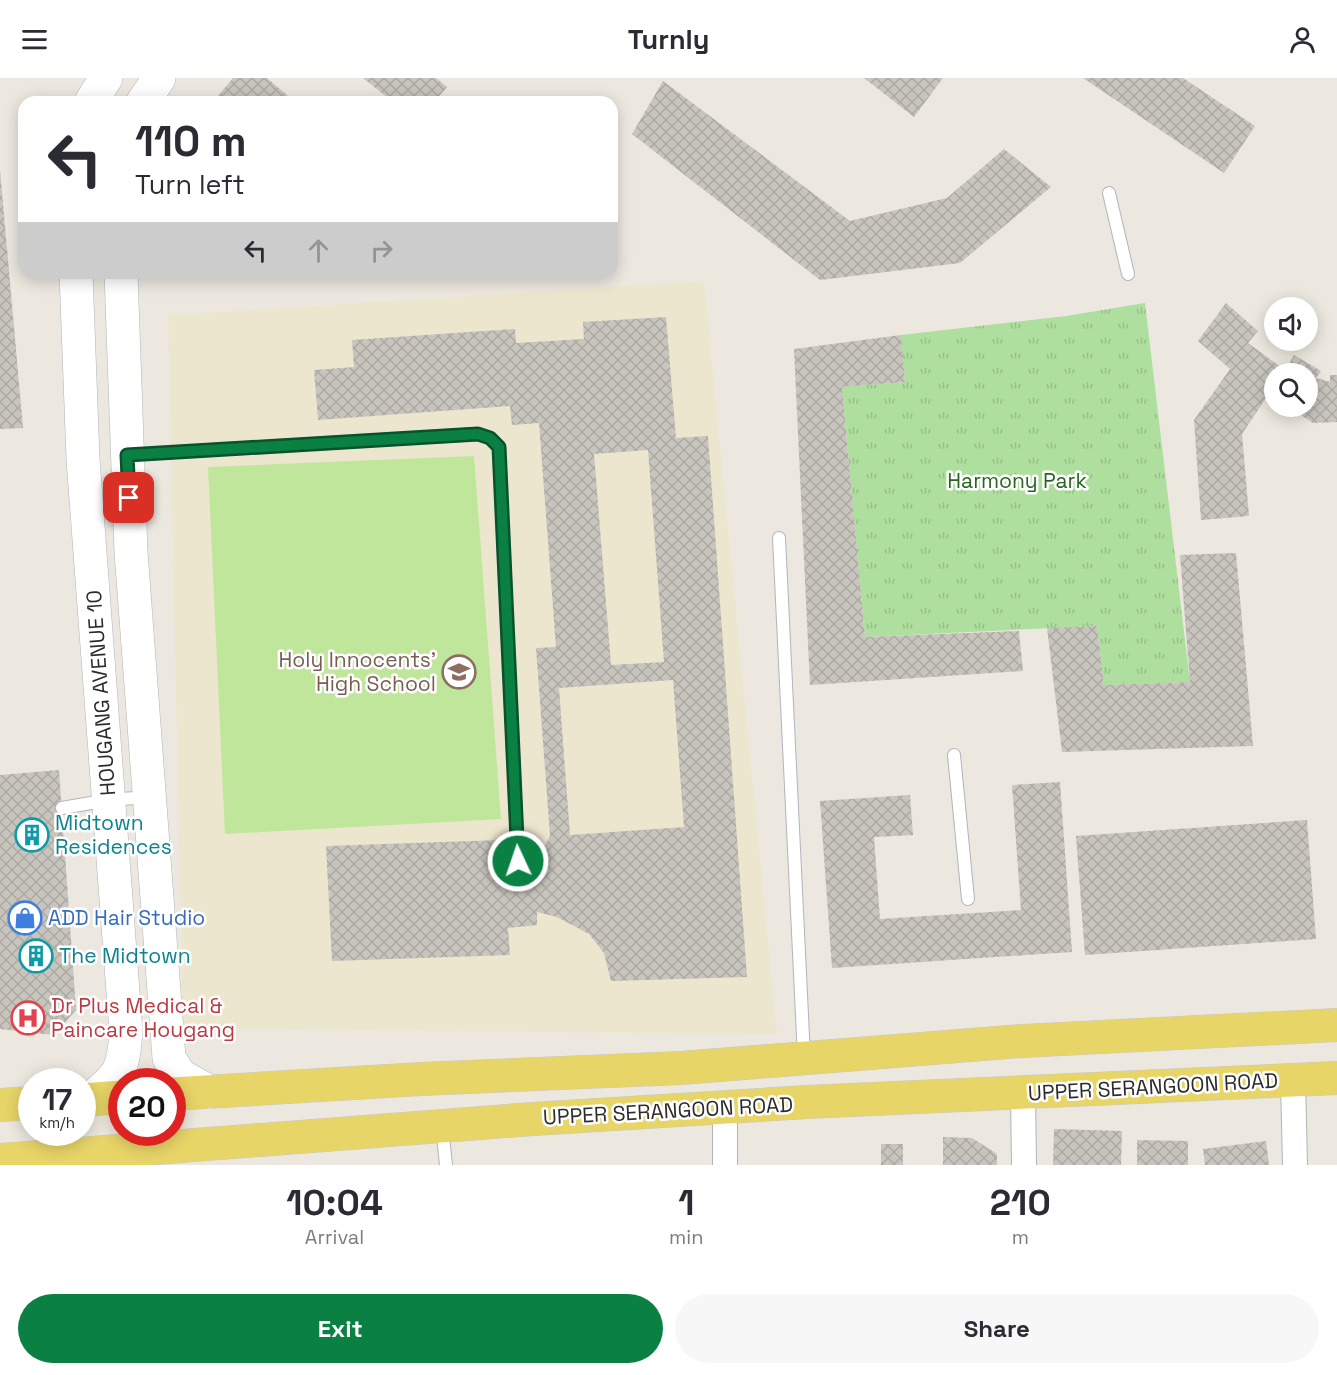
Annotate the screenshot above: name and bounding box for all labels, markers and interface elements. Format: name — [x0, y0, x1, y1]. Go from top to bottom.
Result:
text: Turnly — [628, 22, 709, 57]
icon: menu — [18, 23, 51, 56]
icon: person — [1286, 23, 1319, 56]
text: 110 m — [135, 115, 247, 168]
icon: left — [36, 120, 114, 198]
text: Turn left — [135, 167, 245, 202]
icon: left — [239, 234, 272, 267]
icon: ahead — [302, 234, 335, 267]
icon: right — [365, 234, 398, 267]
map controls — [1264, 297, 1318, 417]
button: sound — [1264, 297, 1318, 351]
button: search — [1264, 363, 1318, 417]
park label: Harmony Park — [947, 467, 1087, 494]
pin — [103, 472, 154, 523]
icon: arrive — [112, 481, 145, 514]
street label: HOUGANG AVENUE 10 — [80, 589, 121, 797]
place label: Holy Innocents' High School — [279, 646, 436, 697]
school or university icon: Holy Innocents' High School — [441, 654, 477, 690]
place label: Midtown Residences — [55, 809, 172, 860]
building icon: Midtown Residences — [14, 817, 50, 853]
position arrow — [486, 829, 550, 893]
shop icon: ADD Hair Studio — [7, 900, 43, 936]
place label: ADD Hair Studio — [48, 904, 205, 931]
building icon: The Midtown — [18, 938, 54, 974]
place label: The Midtown — [59, 942, 191, 969]
place label: Dr Plus Medical & Paincare Hougang — [51, 992, 235, 1043]
hospital icon: Dr Plus Medical & Paincare Hougang — [10, 1000, 46, 1036]
street label: UPPER SERANGOON ROAD — [1027, 1066, 1279, 1107]
speed limit sign: 20 — [108, 1068, 186, 1146]
text: 17 — [42, 1080, 72, 1119]
street label: UPPER SERANGOON ROAD — [542, 1090, 794, 1131]
text: km/h — [39, 1113, 75, 1132]
text: 10:04 — [286, 1180, 383, 1226]
text: 1 — [678, 1180, 694, 1226]
text: 210 — [990, 1180, 1051, 1226]
text: Arrival — [305, 1224, 364, 1250]
text: min — [669, 1224, 703, 1250]
text: m — [1012, 1224, 1029, 1250]
button: Exit — [18, 1294, 663, 1363]
button: Share — [675, 1294, 1319, 1363]

